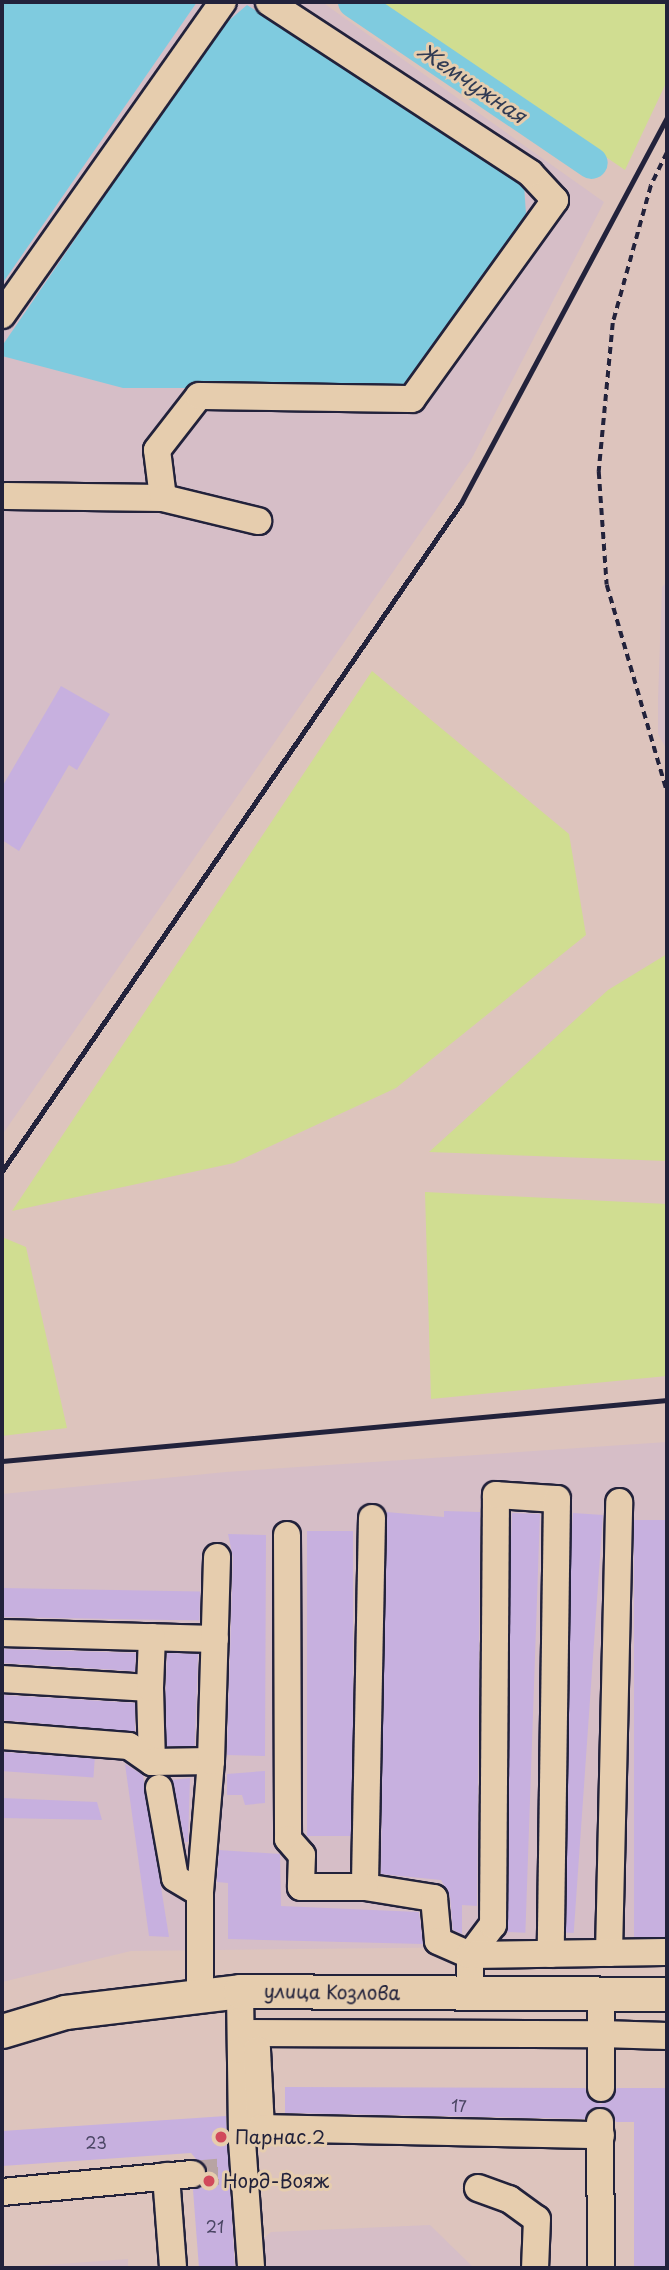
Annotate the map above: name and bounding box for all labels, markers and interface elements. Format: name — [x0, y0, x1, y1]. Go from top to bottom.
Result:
water label: Жемчужная — [414, 37, 532, 127]
street label: улица Козлова — [263, 1979, 401, 2005]
house number: 17 — [451, 2095, 467, 2115]
place label: Парнас 2 — [235, 2126, 325, 2148]
marker: Парнас 2 — [213, 2129, 229, 2145]
house number: 23 — [85, 2132, 107, 2152]
place label: Норд-Вояж — [223, 2170, 329, 2192]
marker: Норд-Вояж — [201, 2173, 217, 2189]
house number: 21 — [206, 2216, 224, 2236]

